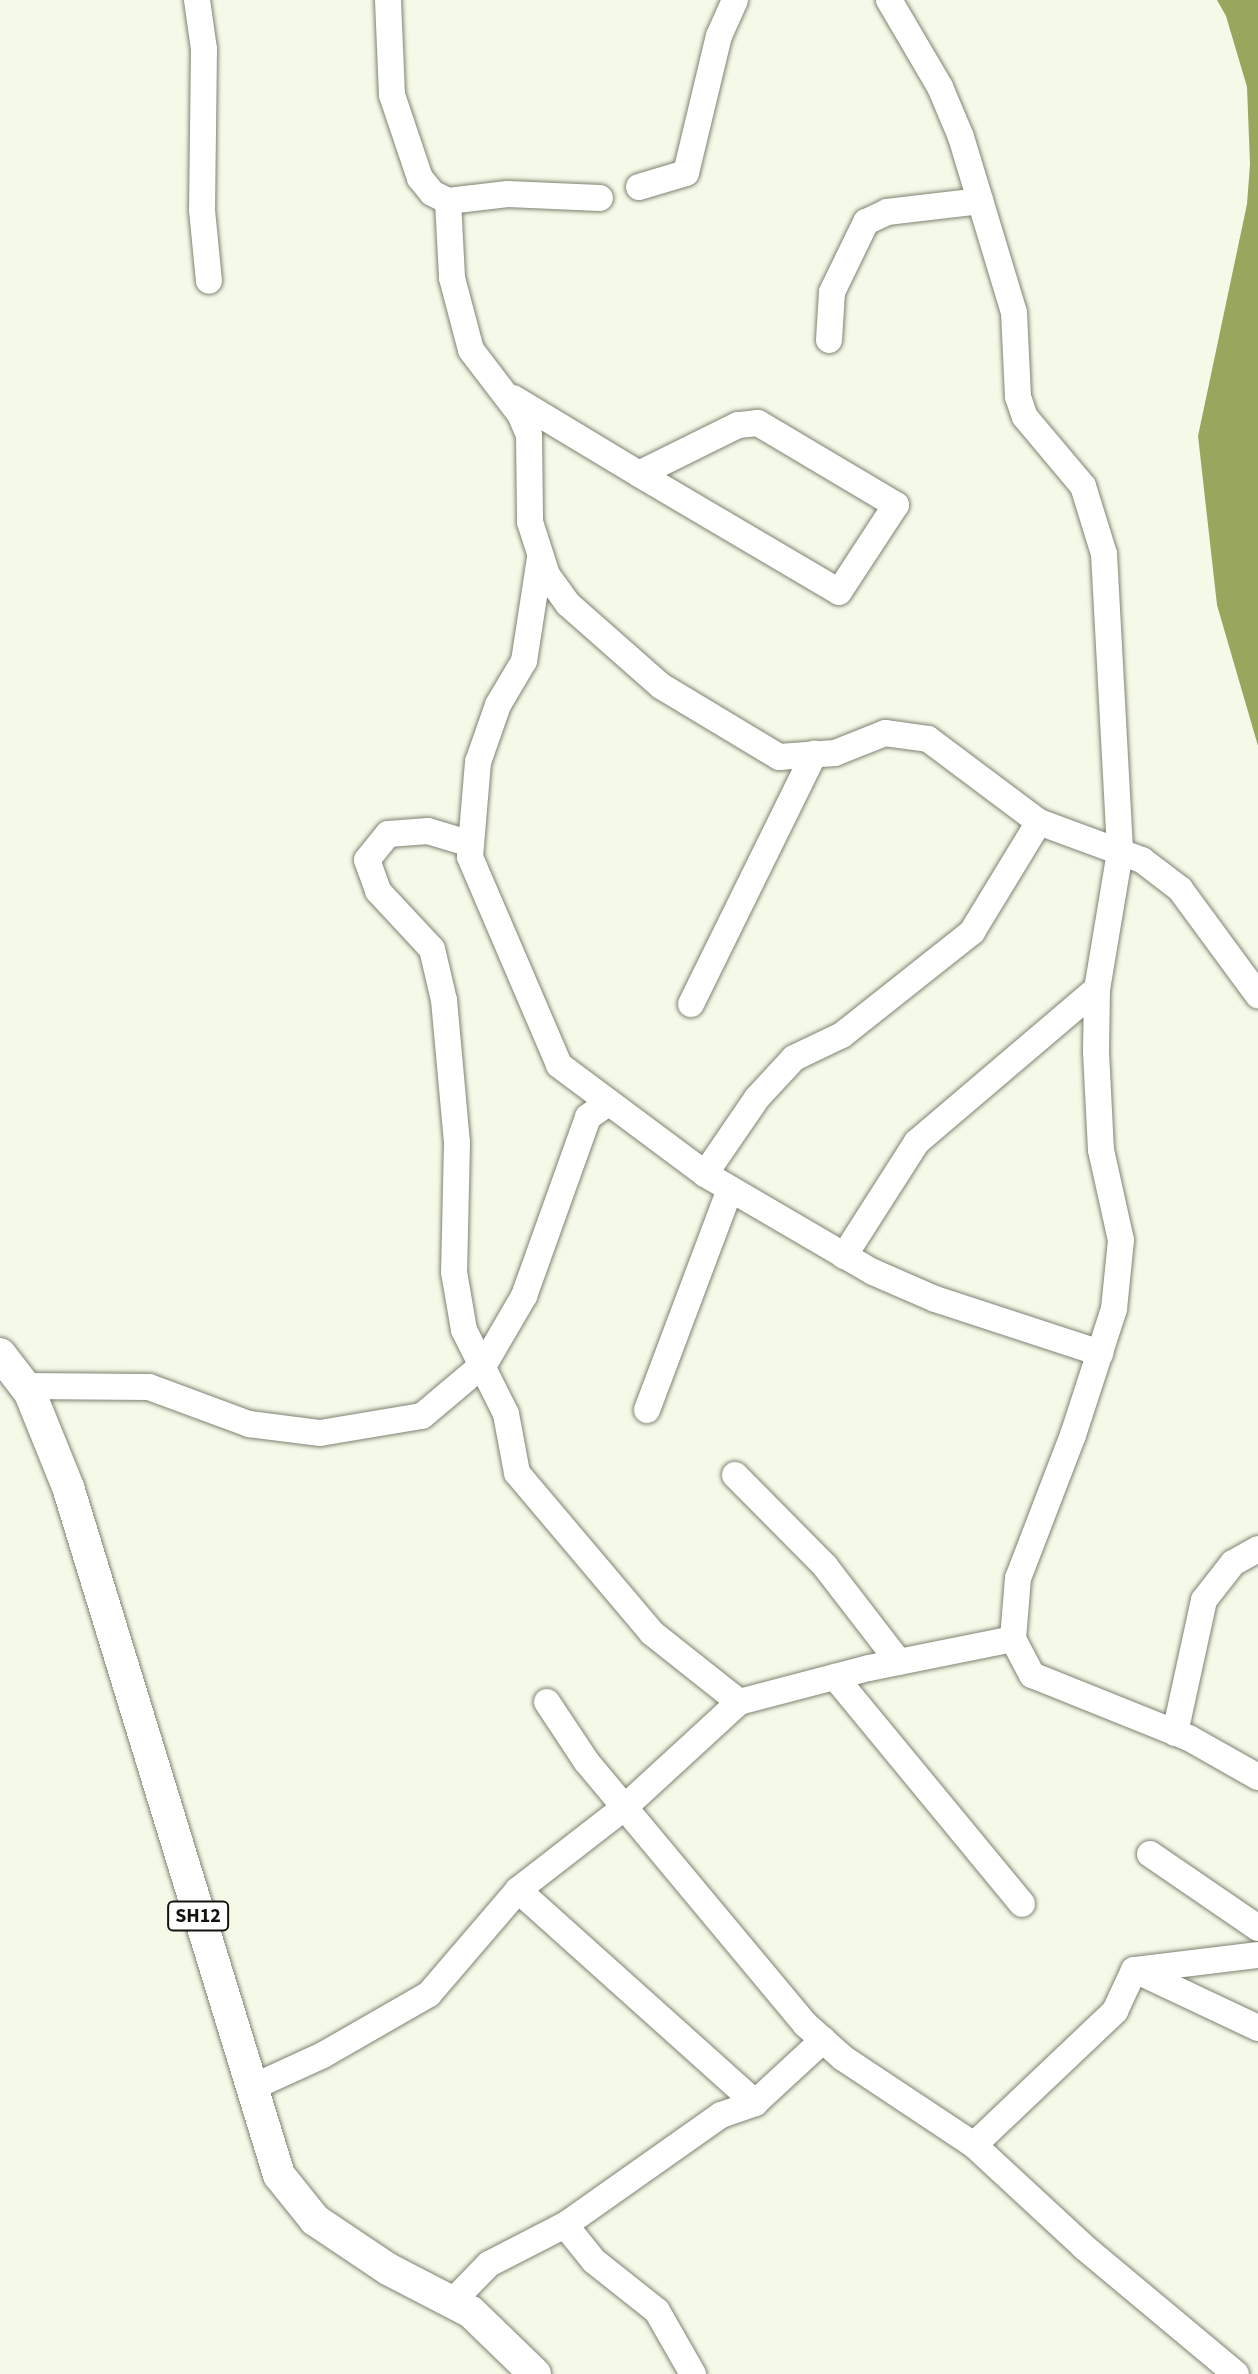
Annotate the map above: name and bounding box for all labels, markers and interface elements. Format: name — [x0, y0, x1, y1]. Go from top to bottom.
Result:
road number: SH12 — [166, 1900, 230, 1932]

